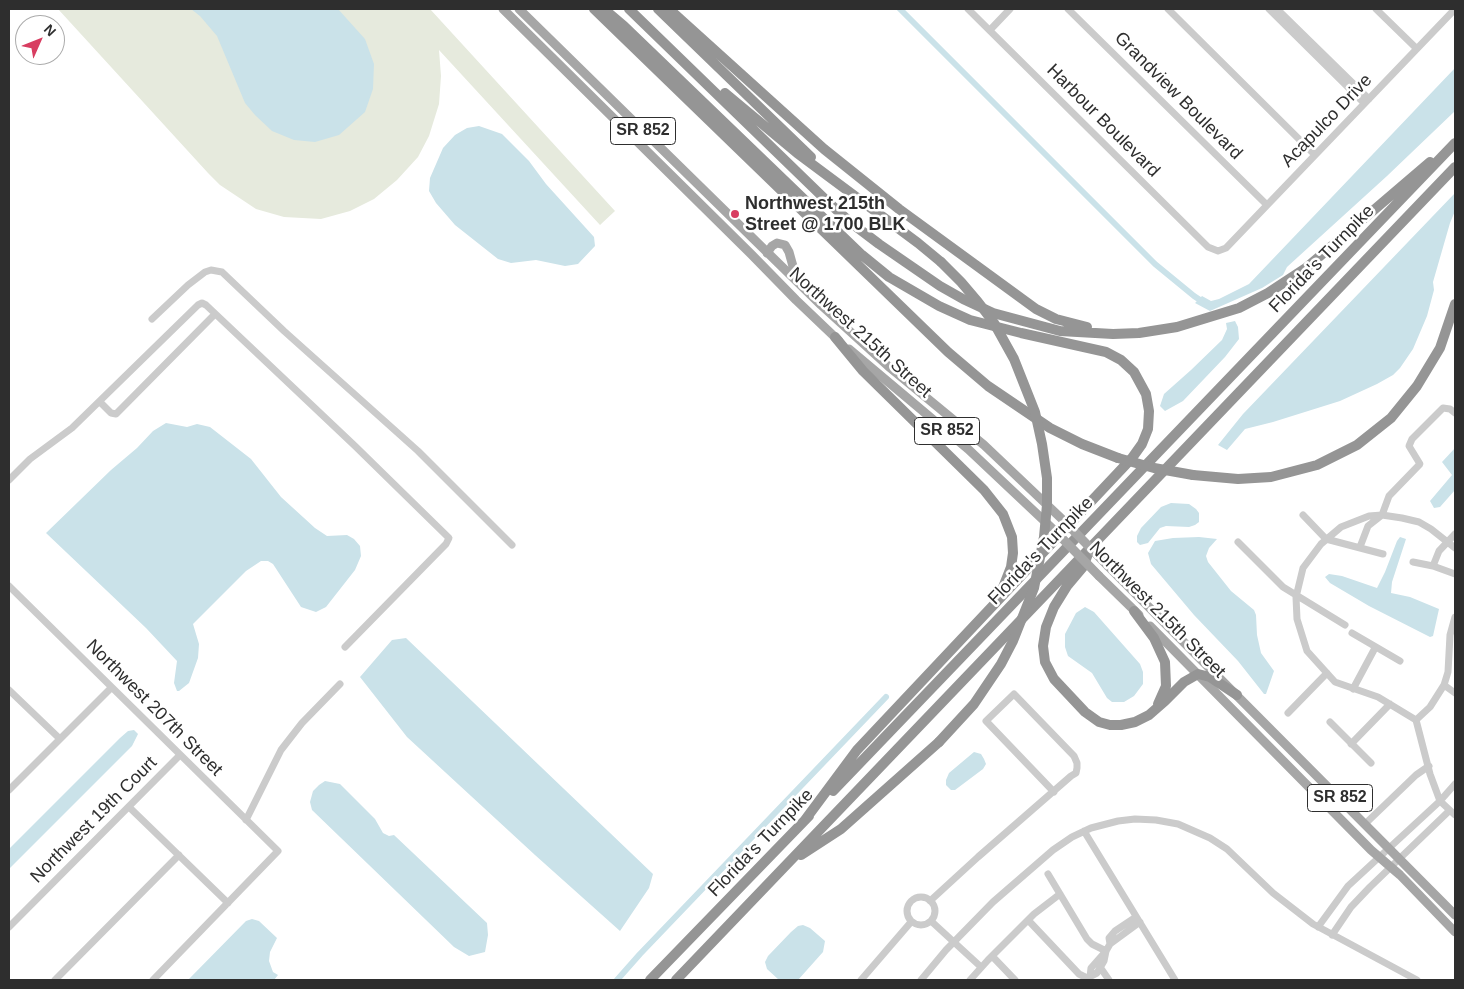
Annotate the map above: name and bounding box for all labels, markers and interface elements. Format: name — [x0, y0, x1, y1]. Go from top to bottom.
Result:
north arrow — [15, 15, 65, 65]
text: N — [41, 21, 59, 39]
street label: Grandview Boulevard — [1110, 28, 1246, 164]
street label: Harbour Boulevard — [1042, 60, 1164, 182]
street label: Acapulco Drive — [1277, 70, 1377, 172]
road number: SR 852 — [610, 118, 676, 144]
place label: Northwest 215th Street @ 1700 BLK — [745, 193, 906, 235]
street label: Florida's Turnpike — [1265, 200, 1379, 318]
marker: Northwest 215th Street @ 1700 BLK — [729, 208, 741, 220]
street label: Northwest 215th Street — [784, 263, 936, 403]
road number: SR 852 — [914, 418, 980, 444]
street label: Florida's Turnpike — [984, 492, 1098, 610]
street label: Northwest 215th Street — [1084, 537, 1230, 683]
street label: Northwest 207th Street — [81, 635, 227, 781]
street label: Northwest 19th Court — [26, 752, 162, 888]
street label: Florida's Turnpike — [704, 784, 818, 902]
road number: SR 852 — [1308, 784, 1372, 811]

